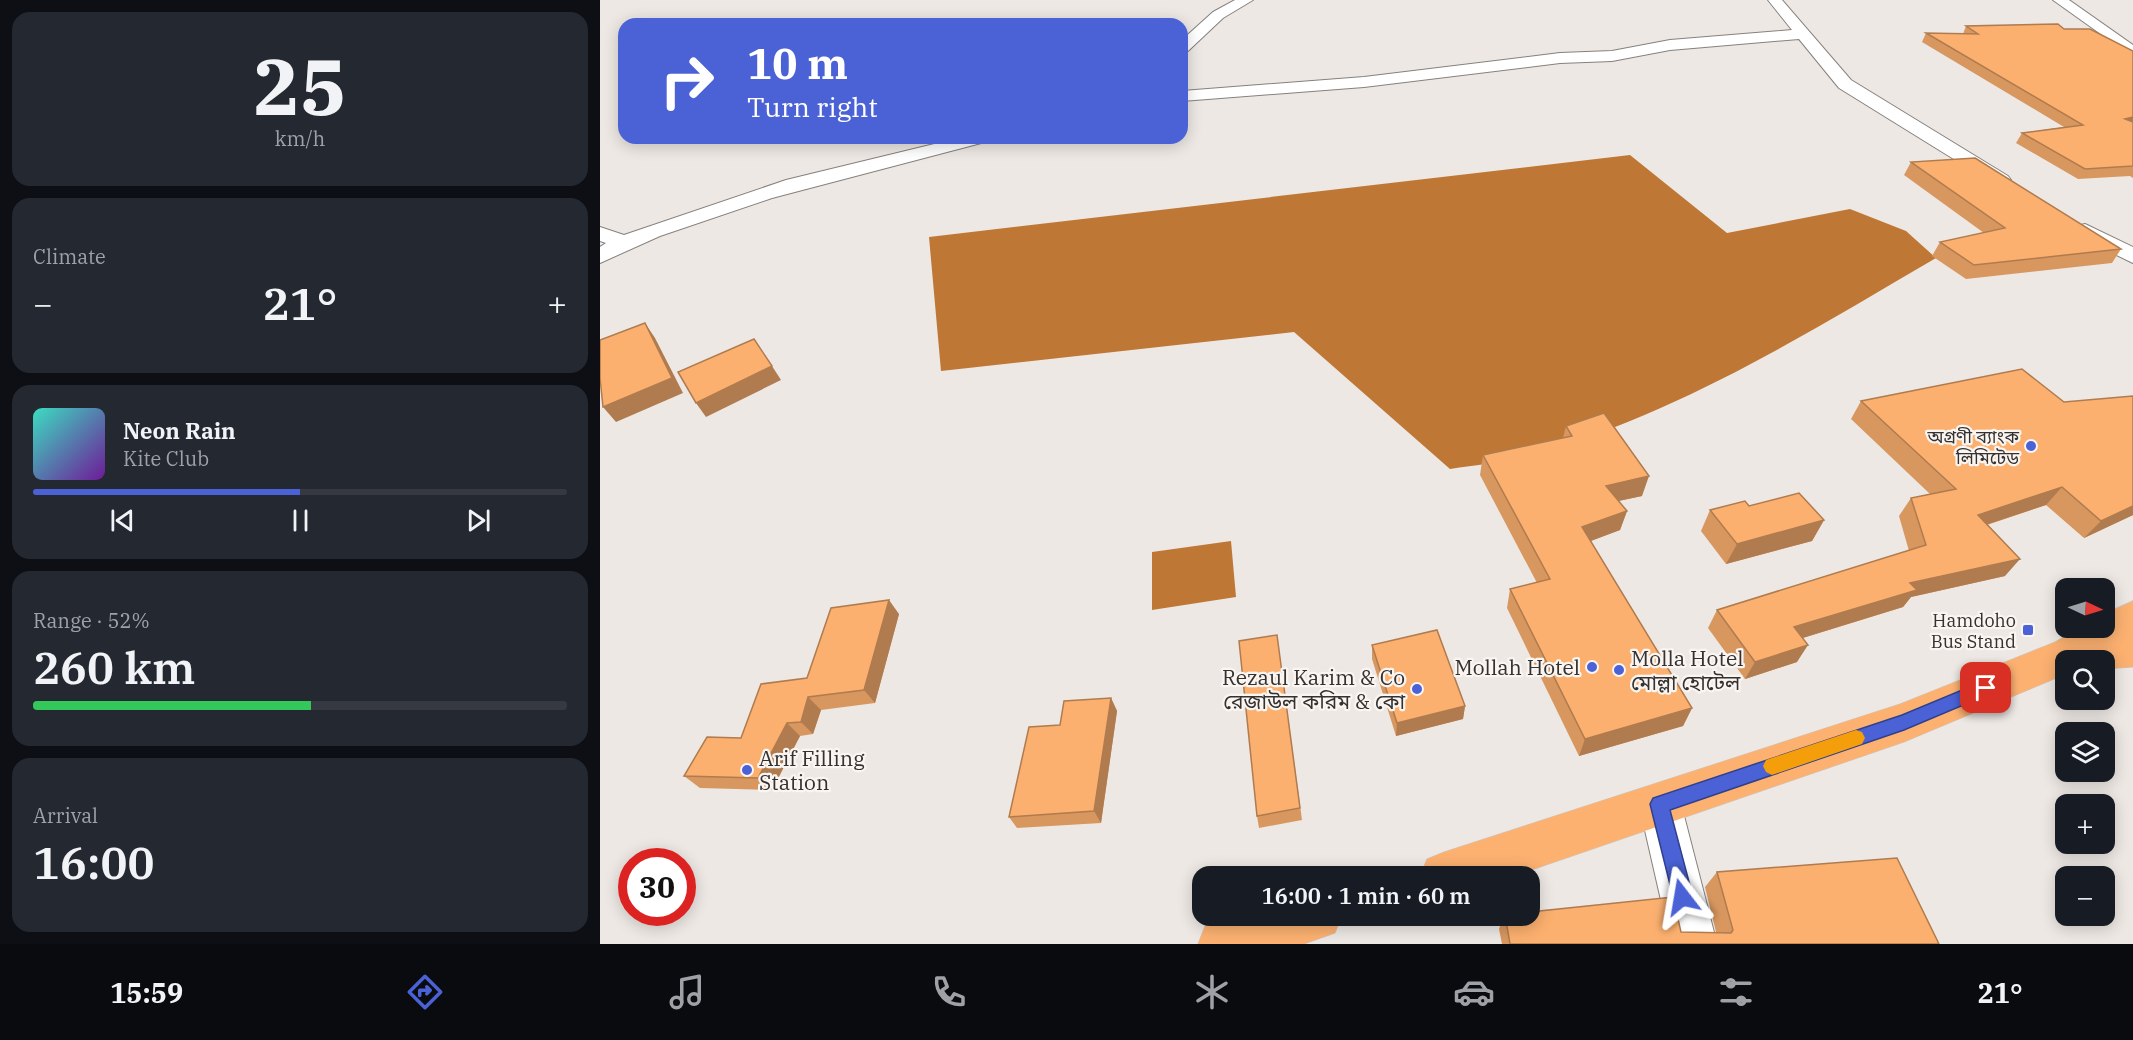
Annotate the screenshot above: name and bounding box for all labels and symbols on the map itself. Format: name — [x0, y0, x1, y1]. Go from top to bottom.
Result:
place label: অগ্রণী ব্যাংক লিমিটেড — [1927, 425, 2019, 469]
marker: অগ্রণী ব্যাংক লিমিটেড — [2024, 439, 2038, 453]
north arrow — [2055, 578, 2115, 638]
place label: Hamdoho Bus Stand — [1931, 609, 2016, 653]
marker: Hamdoho Bus Stand — [2021, 623, 2035, 637]
place label: Molla Hotel মোল্লা হোটেল — [1631, 644, 1743, 696]
place label: Mollah Hotel — [1454, 653, 1580, 681]
marker: Mollah Hotel — [1585, 660, 1599, 674]
pin — [1960, 662, 2011, 713]
place label: Rezaul Karim & Co রেজাউল করিম & কো — [1222, 663, 1405, 715]
marker: Molla Hotel মোল্লা হোটেল — [1612, 663, 1626, 677]
marker: Rezaul Karim & Co রেজাউল করিম & কো — [1410, 682, 1424, 696]
place label: Arif Filling Station — [759, 744, 865, 796]
marker: Arif Filling Station — [740, 763, 754, 777]
speed limit sign: 30 — [618, 848, 696, 926]
position arrow — [1650, 865, 1714, 929]

